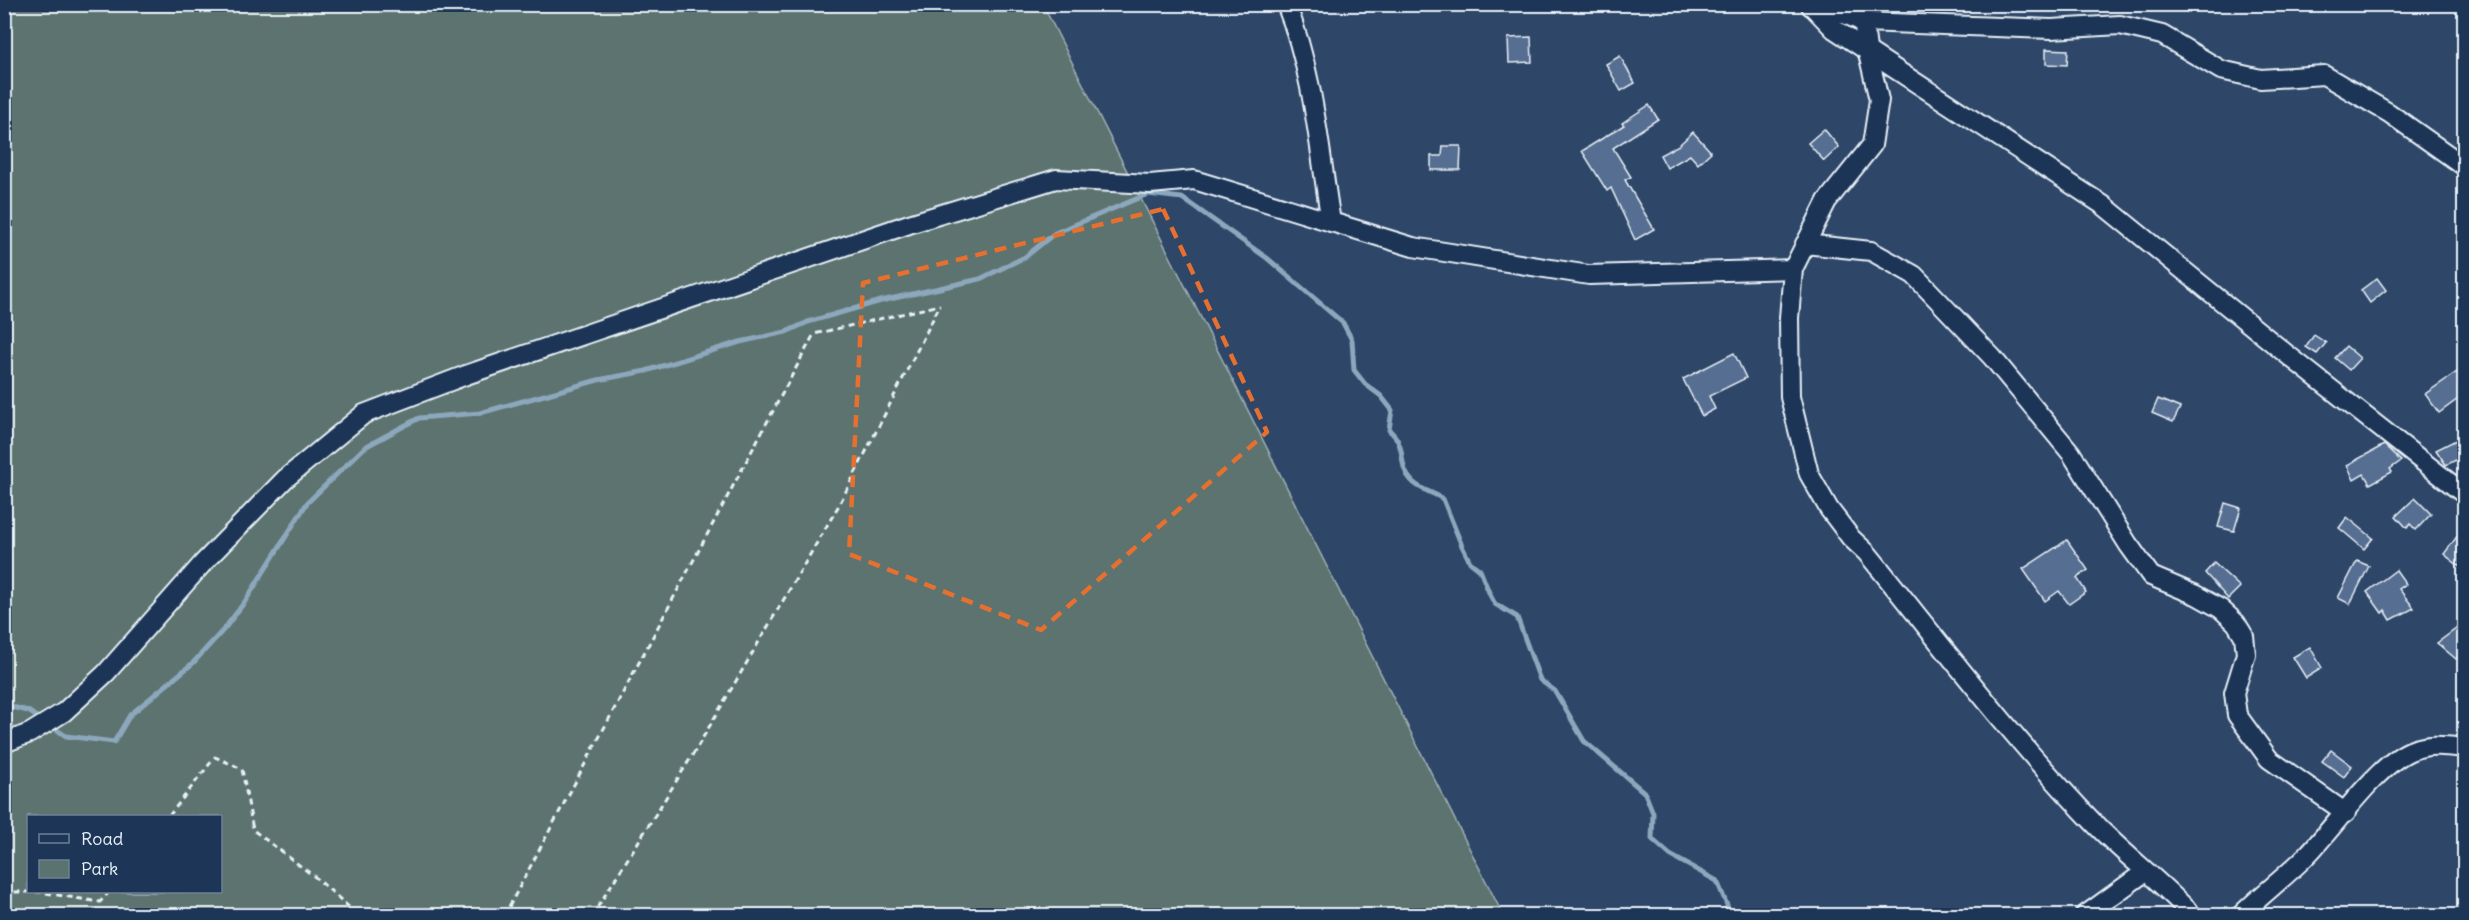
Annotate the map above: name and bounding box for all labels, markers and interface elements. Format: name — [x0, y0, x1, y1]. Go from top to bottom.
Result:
legend — [27, 815, 222, 893]
text: Road — [81, 827, 124, 850]
text: Park — [81, 857, 118, 880]

